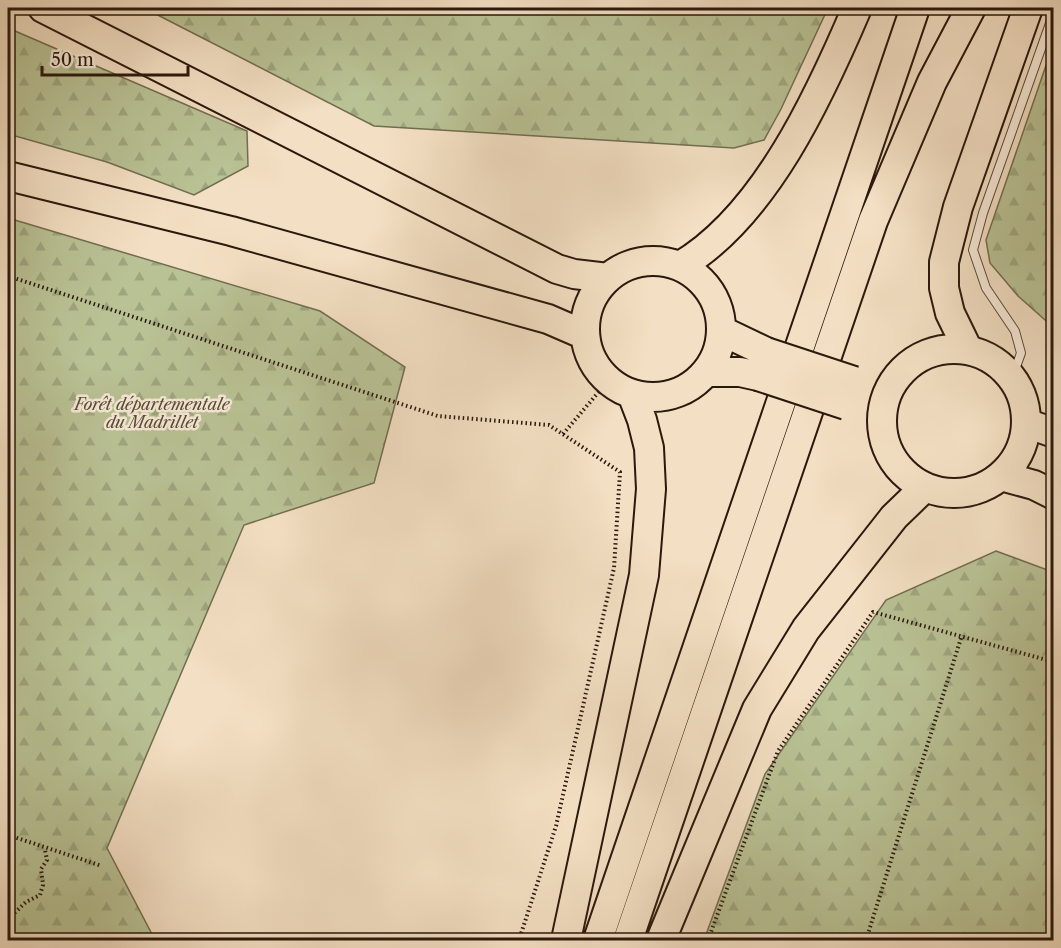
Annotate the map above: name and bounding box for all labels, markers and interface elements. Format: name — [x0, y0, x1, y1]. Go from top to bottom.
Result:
scale bar — [42, 39, 188, 77]
text: 50 m — [51, 49, 94, 71]
park label: Forêt départementale du Madrillet — [72, 394, 231, 432]

